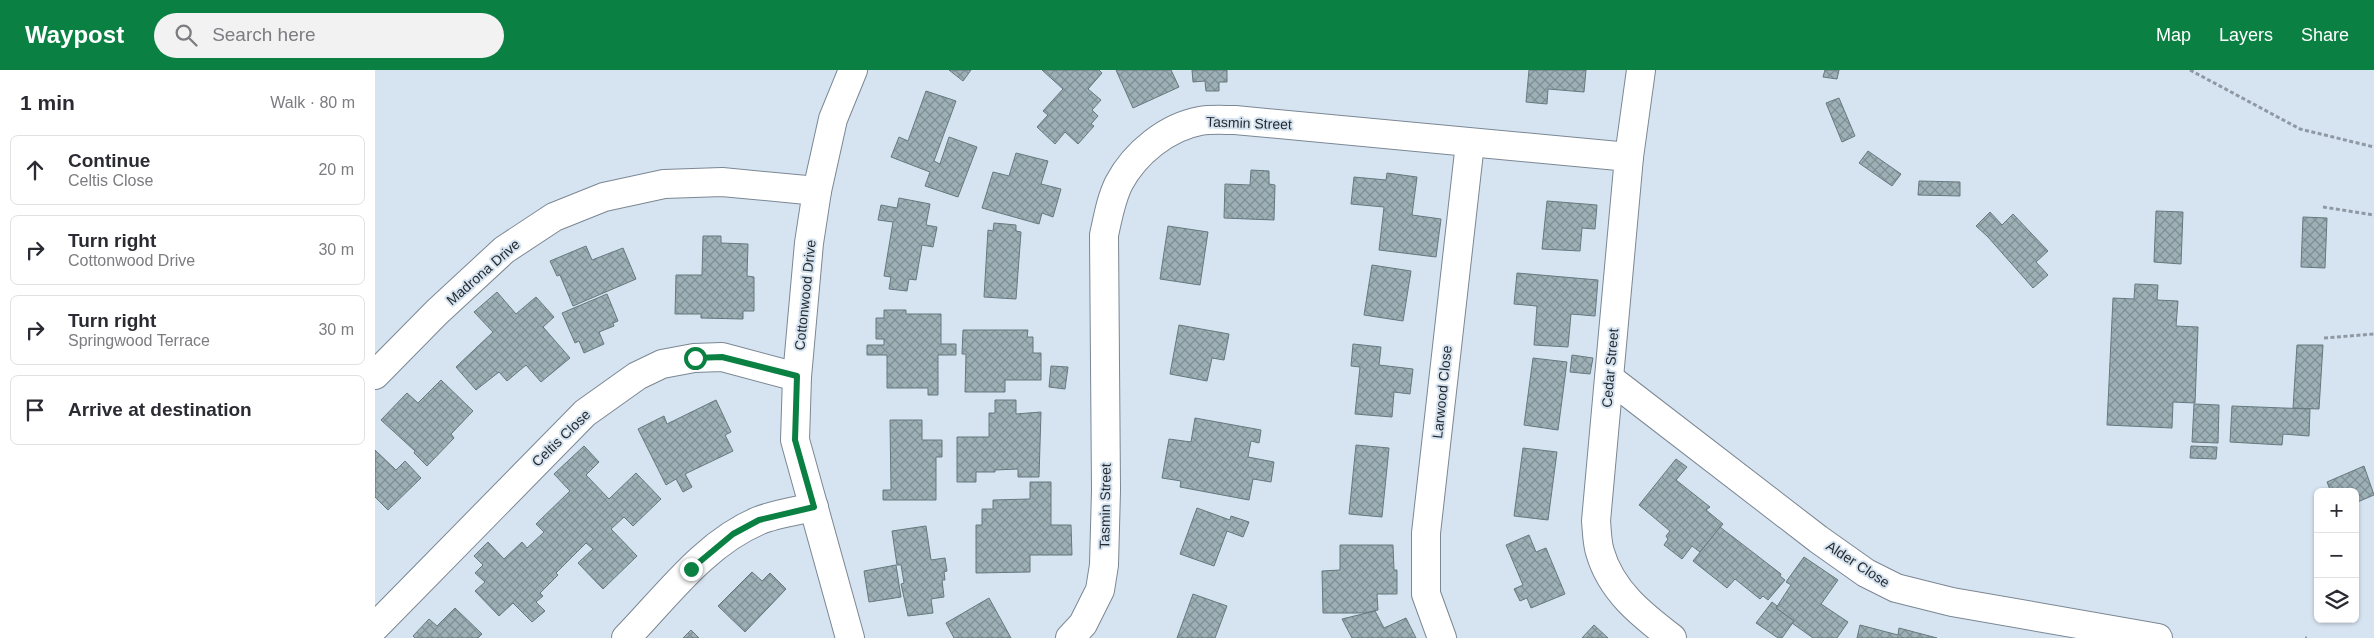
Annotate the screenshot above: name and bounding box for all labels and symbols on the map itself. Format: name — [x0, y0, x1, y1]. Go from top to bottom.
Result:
street label: Tasmin Street — [1206, 114, 1292, 132]
street label: Madrona Drive — [443, 236, 523, 308]
street label: Cottonwood Drive — [791, 239, 819, 351]
street label: Cedar Street — [1599, 328, 1621, 408]
street label: Larwood Close — [1429, 345, 1455, 439]
route start — [684, 347, 707, 370]
street label: Celtis Close — [529, 406, 594, 470]
street label: Tasmin Street — [1096, 463, 1114, 549]
street label: Alder Close — [1823, 538, 1893, 591]
route end — [680, 558, 703, 581]

